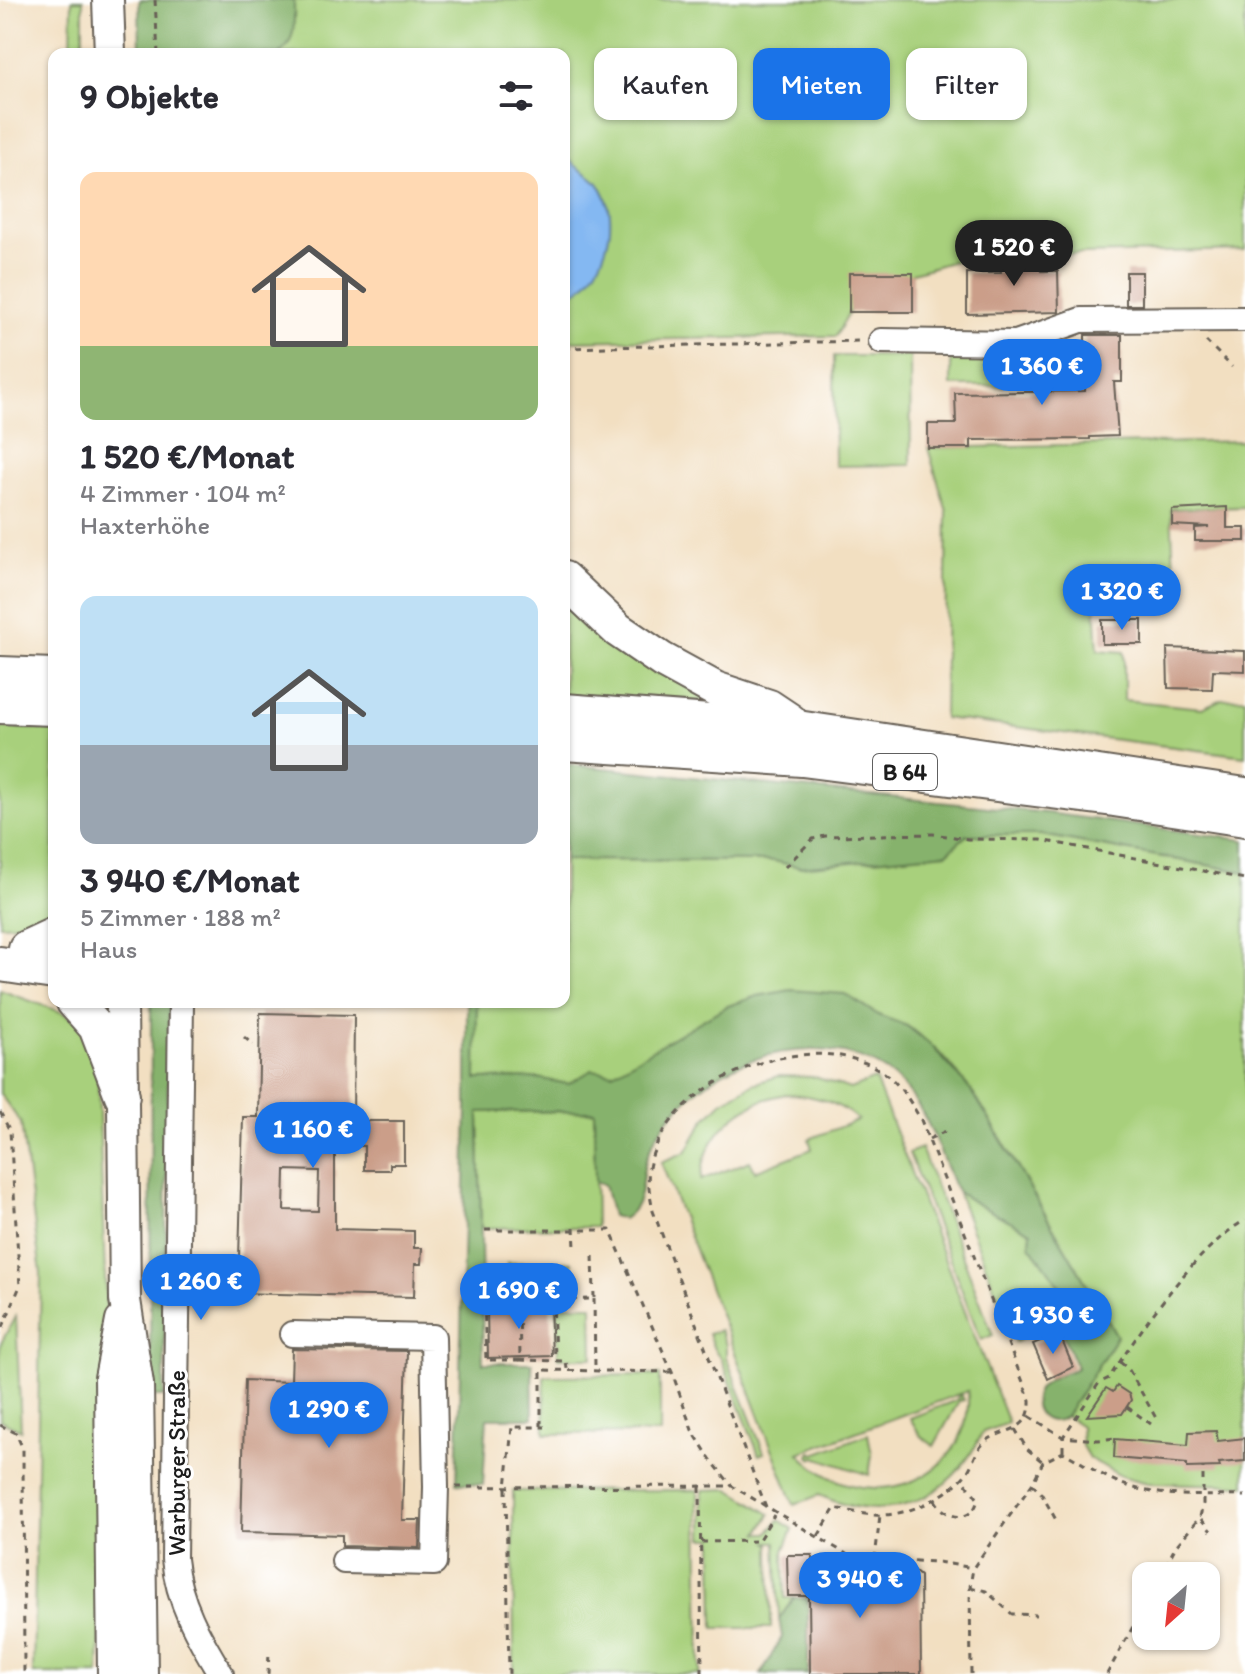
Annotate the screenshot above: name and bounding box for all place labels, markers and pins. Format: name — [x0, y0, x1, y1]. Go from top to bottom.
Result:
pin: 1 520 € — [940, 220, 1088, 288]
pin: 1 360 € — [968, 339, 1116, 407]
pin: 1 320 € — [1048, 564, 1196, 632]
pin: 1 160 € — [239, 1102, 387, 1170]
pin: 1 260 € — [127, 1254, 275, 1322]
pin: 1 690 € — [445, 1263, 593, 1331]
pin: 1 930 € — [979, 1288, 1127, 1356]
pin: 1 290 € — [255, 1382, 403, 1450]
pin: 3 940 € — [786, 1552, 934, 1620]

